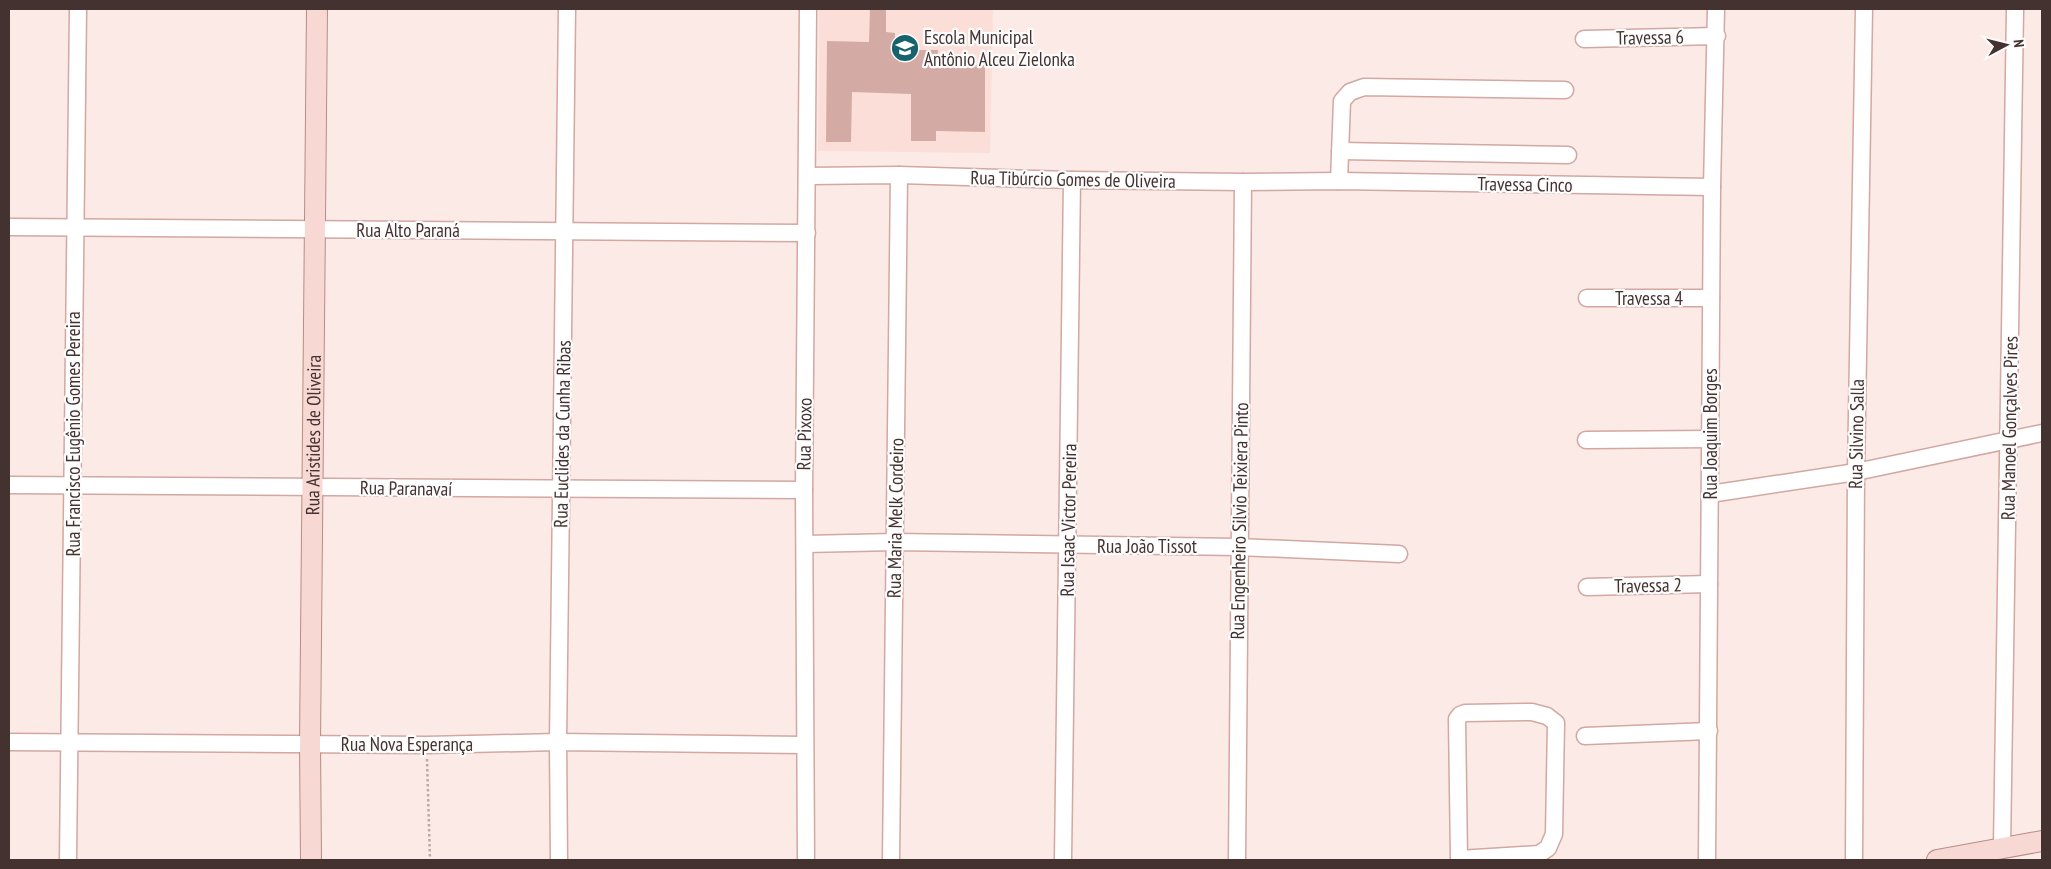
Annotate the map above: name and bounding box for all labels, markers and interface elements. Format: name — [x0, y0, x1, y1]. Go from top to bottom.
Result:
north arrow — [1981, 20, 2031, 70]
street label: Travessa 6 — [1616, 24, 1684, 50]
place label: Escola Municipal Antônio Alceu Zielonka — [924, 25, 1075, 71]
school or university icon: Escola Municipal Antônio Alceu Zielonka — [890, 33, 920, 63]
text: N — [2010, 39, 2028, 48]
street label: Rua Tibúrcio Gomes de Oliveira — [970, 165, 1176, 193]
street label: Travessa Cinco — [1477, 171, 1573, 197]
street label: Rua Alto Paraná — [356, 218, 460, 242]
street label: Travessa 4 — [1615, 286, 1683, 310]
street label: Rua Francisco Eugênio Gomes Pereira — [61, 311, 85, 557]
street label: Rua Manoel Gonçalves Pires — [1995, 336, 2023, 520]
street label: Rua Euclides da Cunha Ribas — [548, 340, 576, 528]
street label: Rua Aristides de Oliveira — [300, 355, 326, 515]
street label: Rua Joaquim Borges — [1698, 368, 1722, 500]
street label: Rua Silvino Salla — [1843, 379, 1869, 489]
street label: Rua Pixoxo — [791, 397, 817, 471]
street label: Rua Engenheiro Silvio Teixiera Pinto — [1225, 402, 1253, 640]
street label: Rua Maria Melk Cordeiro — [882, 438, 908, 598]
street label: Rua Isaac Victor Pereira — [1055, 443, 1081, 597]
street label: Rua Paranavaí — [360, 475, 452, 501]
street label: Rua João Tissot — [1097, 534, 1198, 558]
street label: Travessa 2 — [1614, 572, 1682, 598]
street label: Rua Nova Esperança — [341, 732, 473, 756]

